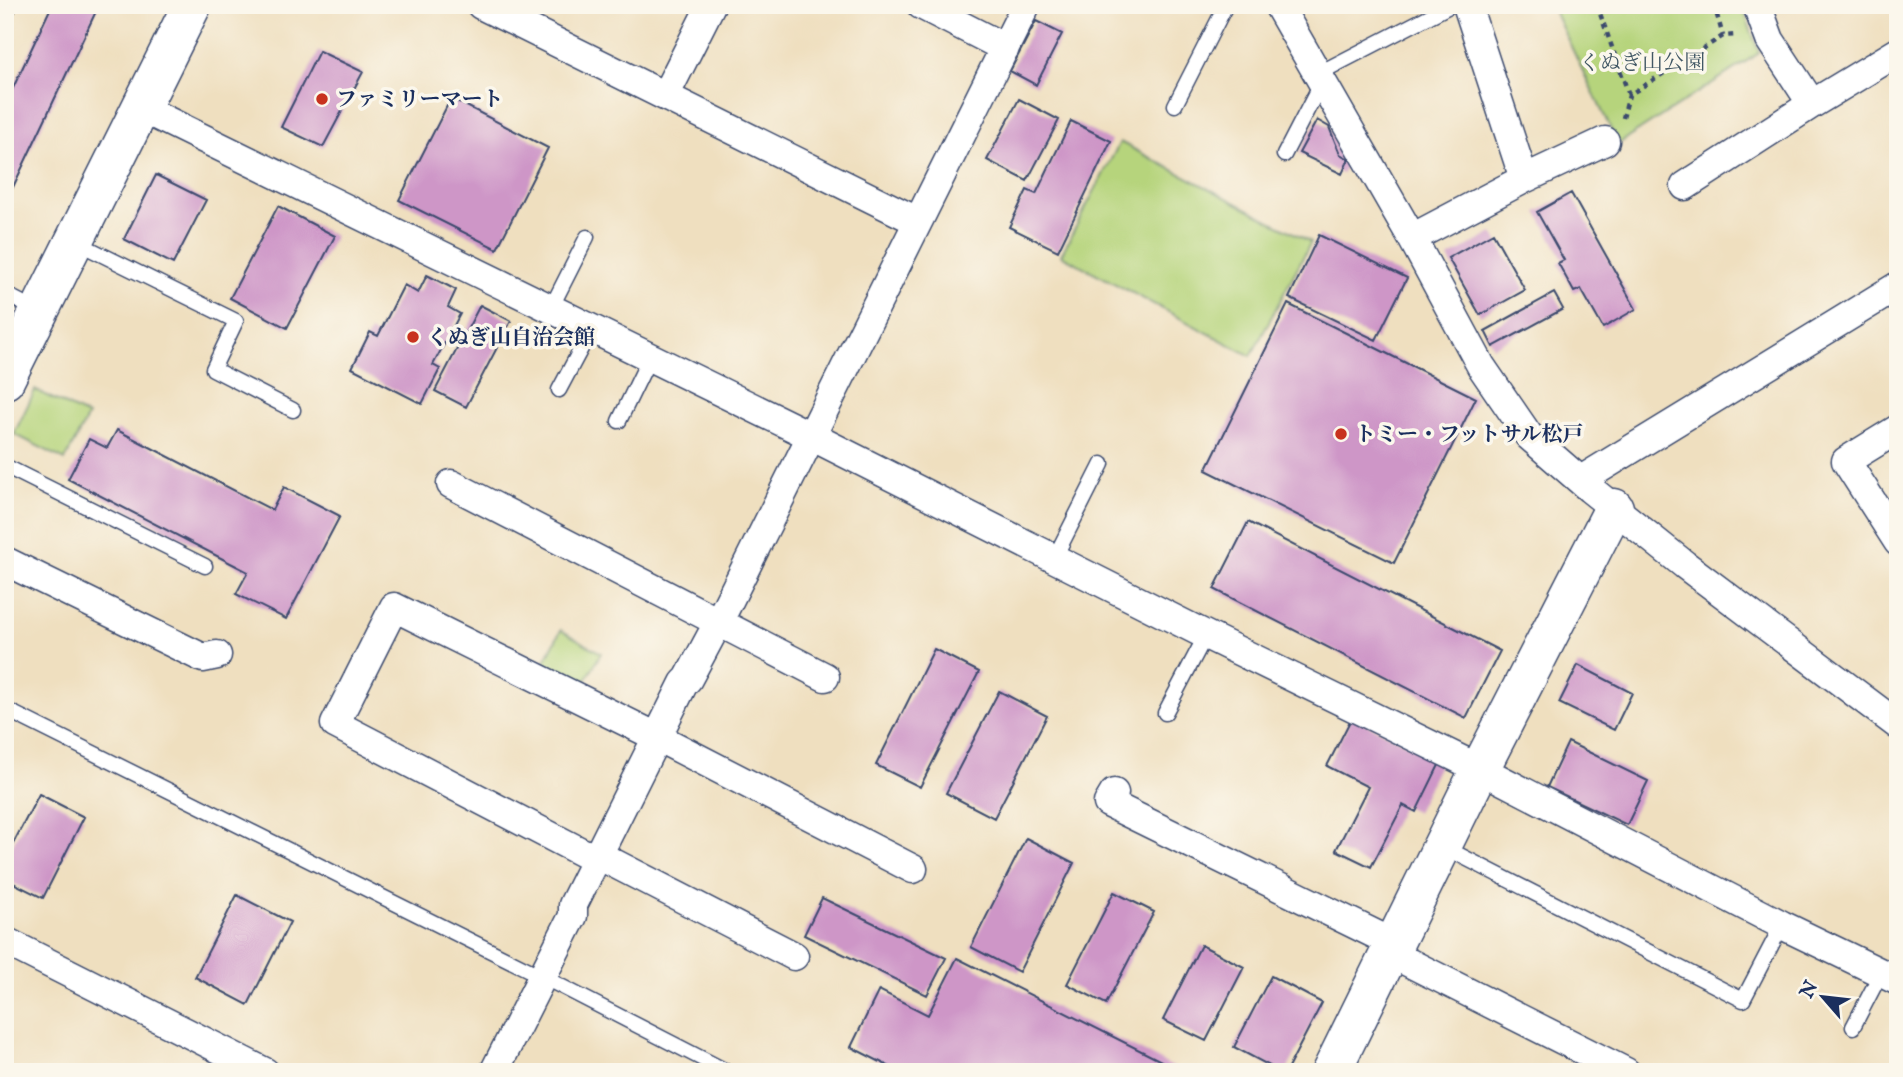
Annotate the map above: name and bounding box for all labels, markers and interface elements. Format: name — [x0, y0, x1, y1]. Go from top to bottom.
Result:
park label: くぬぎ山公園 — [1579, 50, 1705, 77]
place label: ファミリーマート — [336, 87, 504, 114]
marker: ファミリーマート — [314, 91, 330, 107]
place label: くぬぎ山自治会館 — [427, 325, 595, 352]
marker: くぬぎ山自治会館 — [405, 329, 421, 345]
place label: トミー・フットサル松戸 — [1355, 422, 1583, 449]
marker: トミー・フットサル松戸 — [1333, 426, 1349, 442]
north arrow — [1787, 962, 1857, 1032]
text: N — [1795, 977, 1824, 1004]

